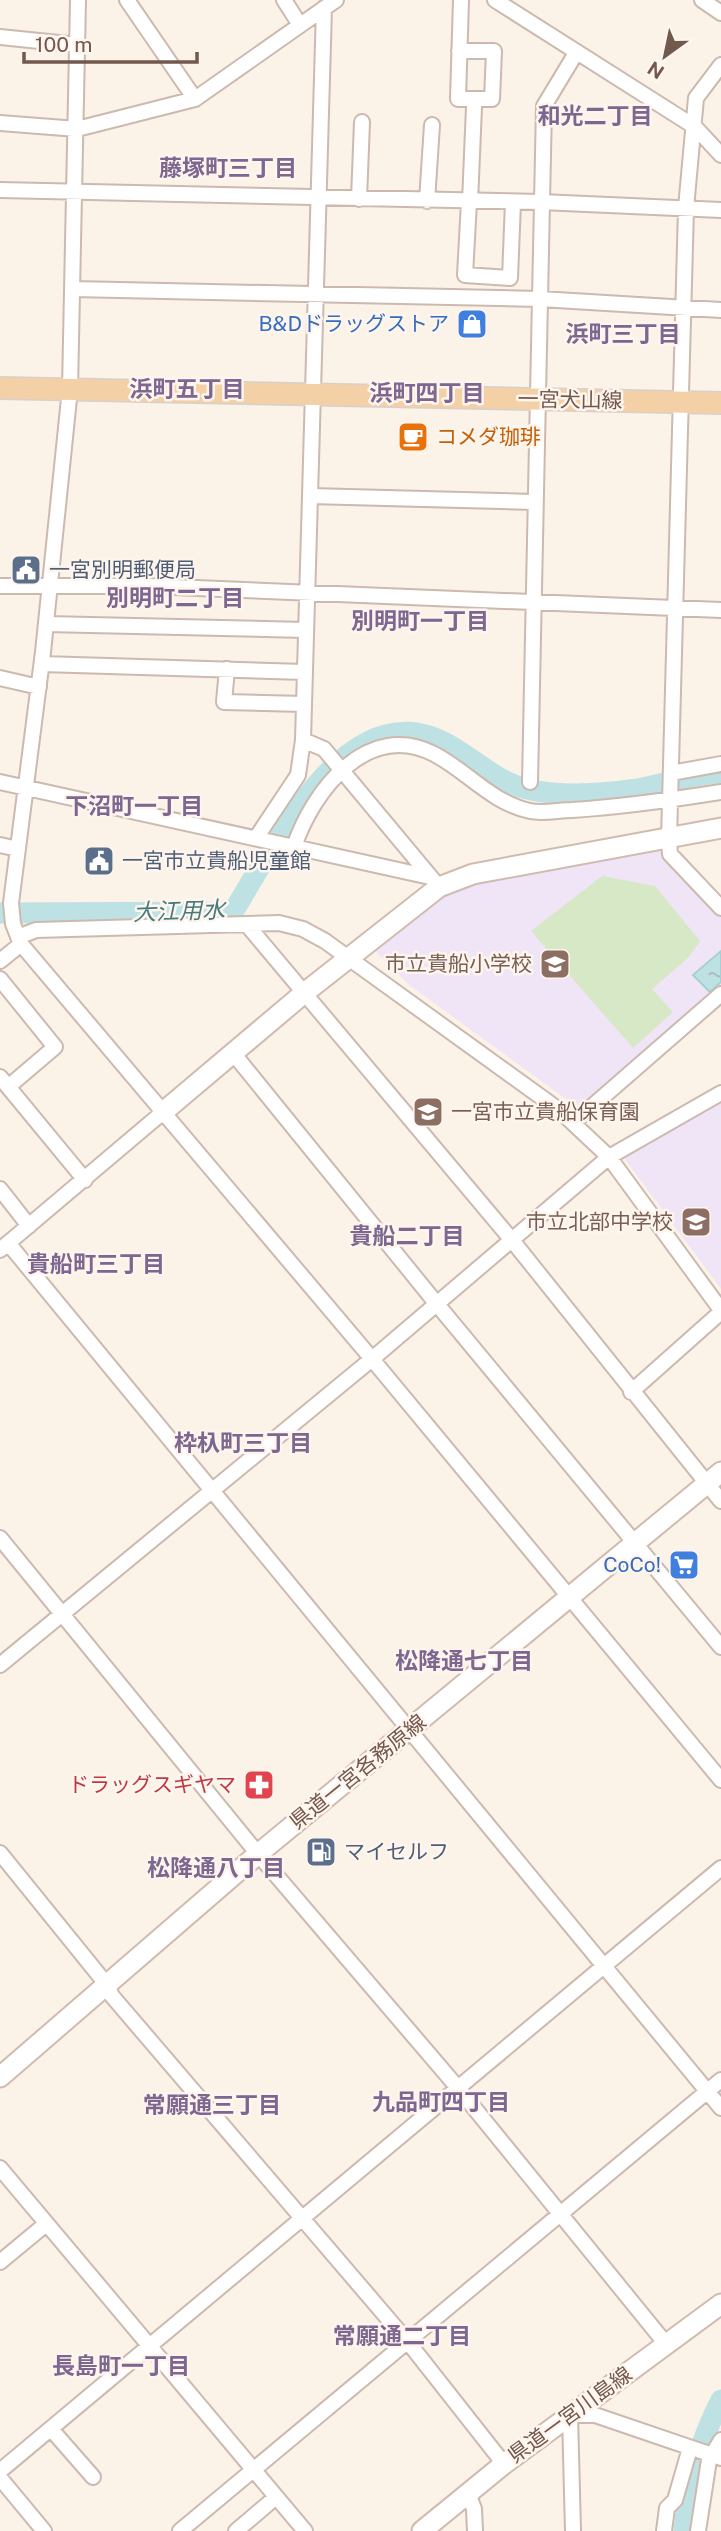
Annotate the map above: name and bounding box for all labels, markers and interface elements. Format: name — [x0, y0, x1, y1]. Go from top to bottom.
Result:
scale bar — [24, 21, 198, 65]
north arrow — [630, 21, 700, 91]
text: 100 m — [35, 32, 92, 57]
text: N — [644, 57, 668, 84]
district label: 和光二丁目 — [538, 102, 653, 129]
district label: 藤塚町三丁目 — [159, 154, 297, 181]
shop icon: B&Dドラッグストア — [455, 307, 489, 341]
place label: B&Dドラッグストア — [259, 311, 449, 336]
district label: 浜町三丁目 — [566, 320, 681, 347]
district label: 浜町五丁目 — [130, 375, 245, 402]
district label: 浜町四丁目 — [370, 379, 485, 406]
street label: 一宮犬山線 — [517, 386, 623, 413]
cafe icon: コメダ珈琲 — [396, 420, 430, 454]
place label: コメダ珈琲 — [436, 424, 541, 449]
public building icon: 一宮別明郵便局 — [9, 553, 43, 587]
place label: 一宮別明郵便局 — [49, 557, 196, 582]
district label: 別明町二丁目 — [106, 584, 244, 611]
district label: 別明町一丁目 — [351, 607, 489, 634]
district label: 下沼町一丁目 — [65, 792, 203, 819]
public building icon: 一宮市立貴船児童館 — [82, 844, 116, 878]
place label: 一宮市立貴船児童館 — [122, 848, 311, 873]
water label: 大江用水 — [133, 895, 228, 926]
school or university icon: 市立貴船小学校 — [538, 947, 572, 981]
place label: 市立貴船小学校 — [385, 951, 532, 976]
school or university icon: 一宮市立貴船保育園 — [411, 1095, 445, 1129]
place label: 一宮市立貴船保育園 — [451, 1099, 640, 1124]
school or university icon: 市立北部中学校 — [679, 1205, 713, 1239]
place label: 市立北部中学校 — [526, 1209, 673, 1234]
district label: 貴船二丁目 — [350, 1222, 465, 1249]
district label: 貴船町三丁目 — [27, 1250, 165, 1277]
district label: 枠杁町三丁目 — [174, 1429, 312, 1456]
supermarket icon: CoCo! — [667, 1548, 701, 1582]
place label: CoCo! — [603, 1552, 661, 1577]
district label: 松降通七丁目 — [395, 1647, 533, 1674]
street label: 県道一宮各務原線 — [285, 1709, 431, 1834]
pharmacy icon: ドラッグスギヤマ — [242, 1768, 276, 1802]
place label: ドラッグスギヤマ — [68, 1772, 236, 1797]
fuel station icon: マイセルフ — [304, 1835, 338, 1869]
place label: マイセルフ — [344, 1839, 449, 1864]
district label: 松降通八丁目 — [147, 1854, 285, 1881]
district label: 九品町四丁目 — [372, 2088, 510, 2115]
district label: 常願通三丁目 — [143, 2091, 281, 2118]
district label: 常願通二丁目 — [333, 2322, 471, 2349]
district label: 長島町一丁目 — [52, 2352, 190, 2379]
street label: 県道一宮川島線 — [503, 2361, 637, 2468]

